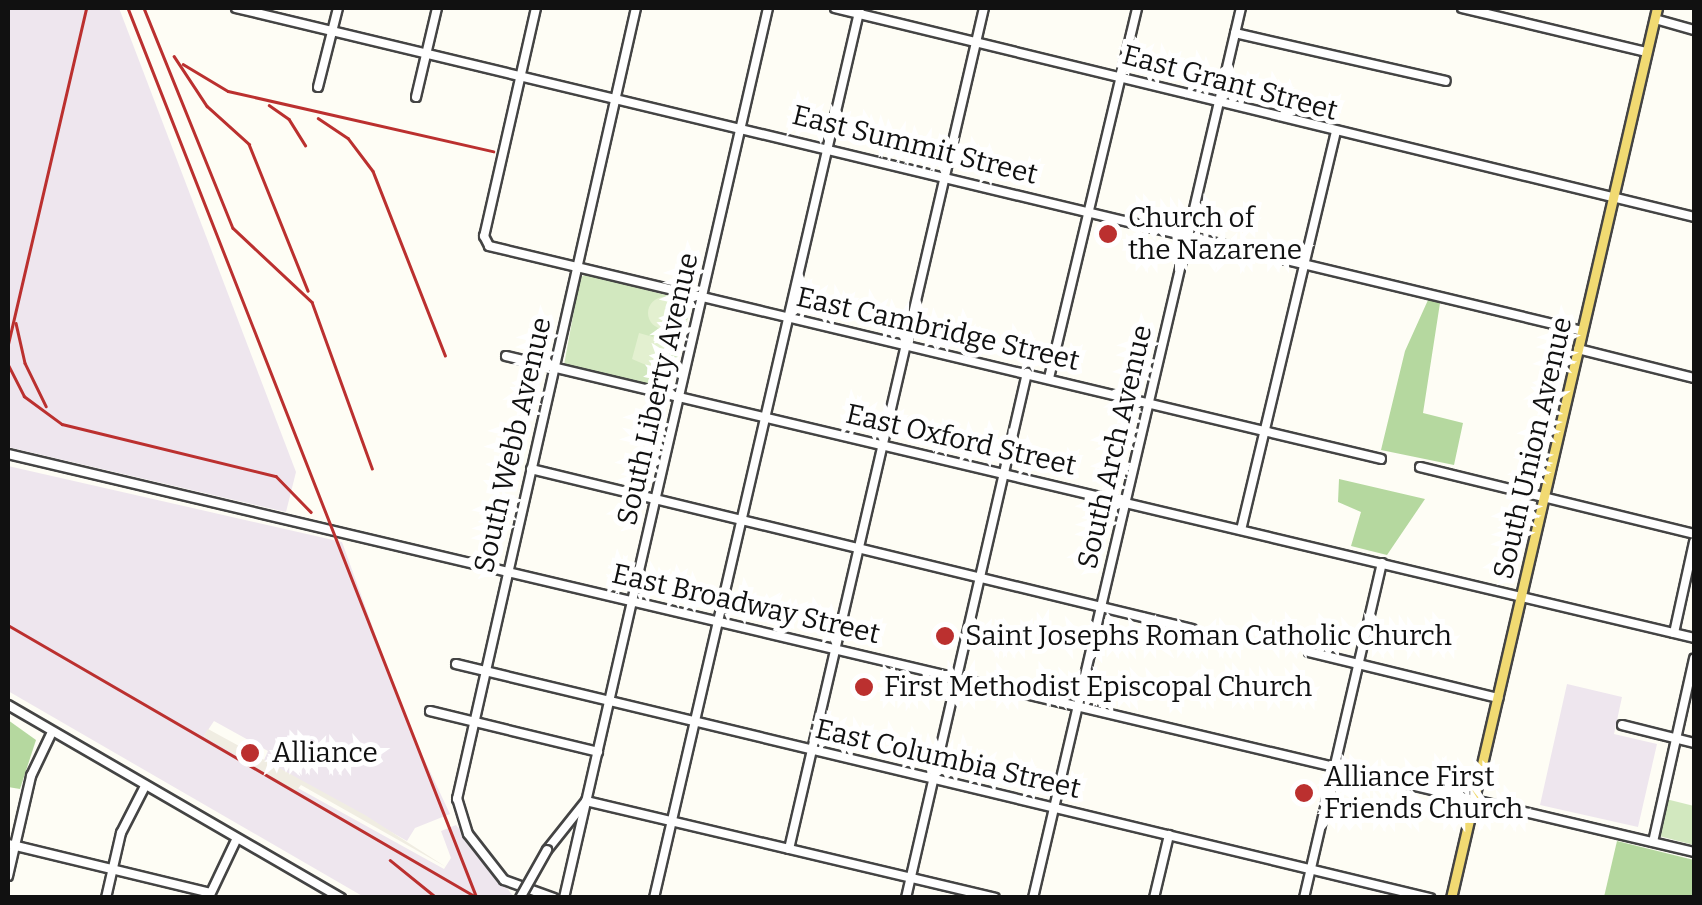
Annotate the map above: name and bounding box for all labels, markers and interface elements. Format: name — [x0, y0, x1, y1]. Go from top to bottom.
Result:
street label: East Grant Street — [1119, 38, 1341, 128]
street label: East Summit Street — [789, 98, 1041, 192]
place label: Church of the Nazarene — [1128, 201, 1302, 267]
marker: Church of the Nazarene — [1097, 223, 1119, 245]
street label: South Liberty Avenue — [610, 249, 706, 529]
street label: East Cambridge Street — [793, 280, 1083, 378]
street label: South Webb Avenue — [467, 314, 559, 576]
street label: South Union Avenue — [1487, 314, 1579, 582]
street label: South Arch Avenue — [1071, 322, 1159, 572]
street label: East Oxford Street — [843, 397, 1079, 483]
street label: East Broadway Street — [609, 557, 883, 651]
place label: Saint Josephs Roman Catholic Church — [965, 619, 1452, 653]
marker: Saint Josephs Roman Catholic Church — [934, 625, 956, 647]
place label: First Methodist Episcopal Church — [884, 670, 1312, 704]
marker: First Methodist Episcopal Church — [853, 676, 875, 698]
street label: East Columbia Street — [812, 712, 1084, 806]
place label: Alliance — [272, 736, 378, 770]
marker: Alliance — [237, 740, 263, 766]
place label: Alliance First Friends Church — [1324, 760, 1523, 826]
marker: Alliance First Friends Church — [1293, 782, 1315, 804]

